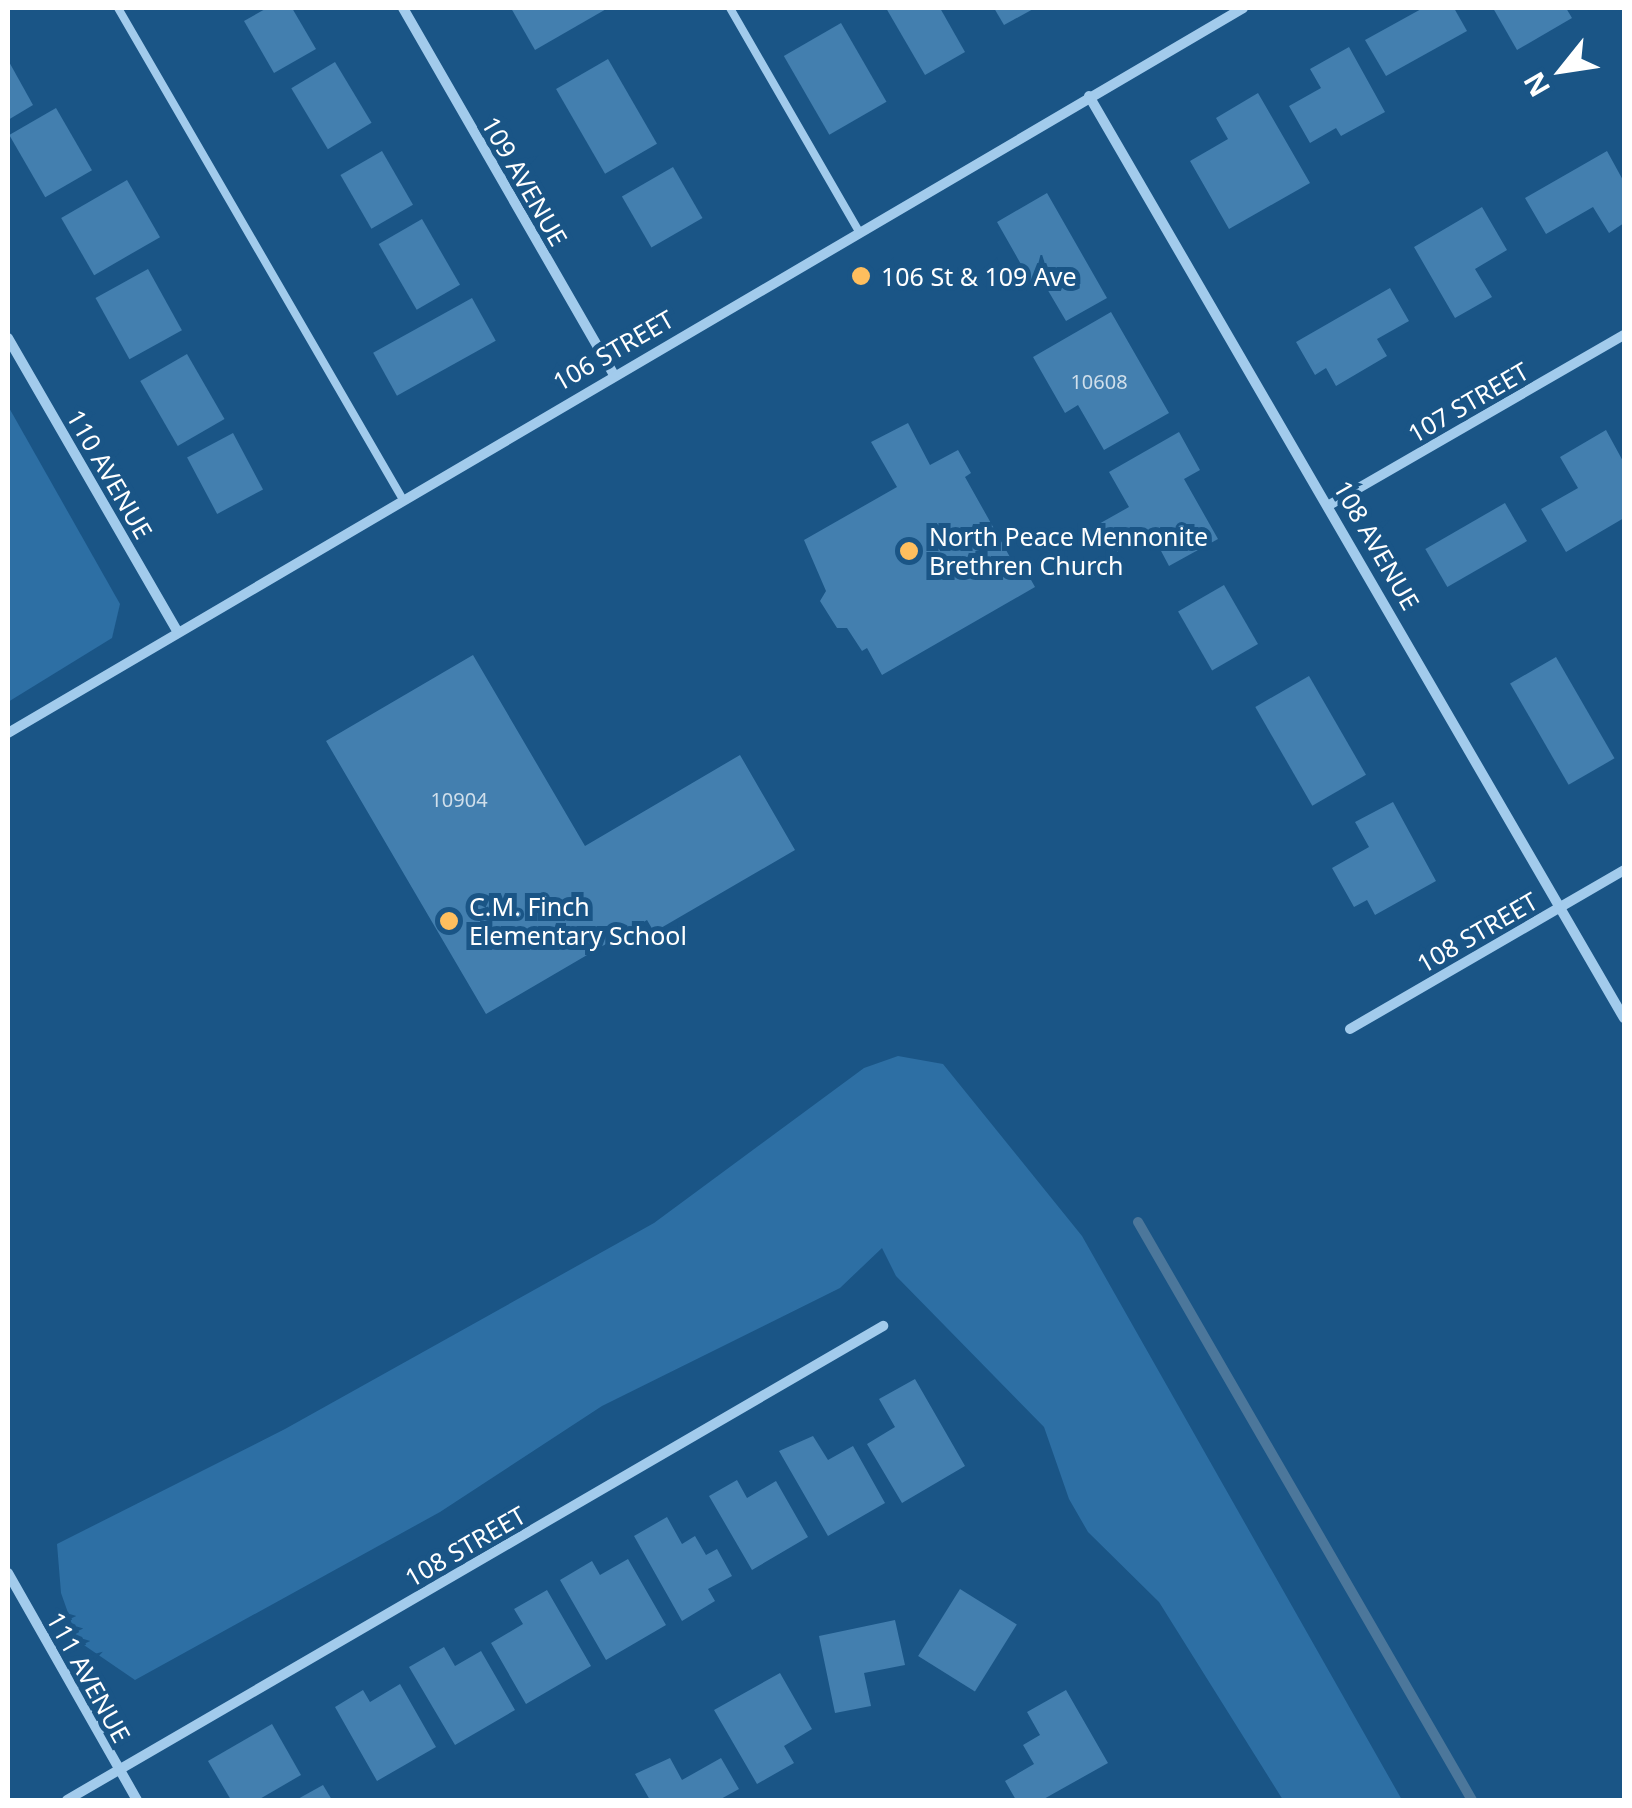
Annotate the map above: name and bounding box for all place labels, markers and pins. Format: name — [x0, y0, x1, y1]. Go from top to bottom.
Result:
place label: 106 St & 109 Ave — [881, 261, 1077, 291]
marker: 106 St & 109 Ave — [850, 265, 872, 287]
place label: North Peace Mennonite Brethren Church — [929, 522, 1208, 581]
marker: North Peace Mennonite Brethren Church — [898, 540, 920, 562]
place label: C.M. Finch Elementary School — [469, 892, 687, 951]
marker: C.M. Finch Elementary School — [438, 910, 460, 932]

